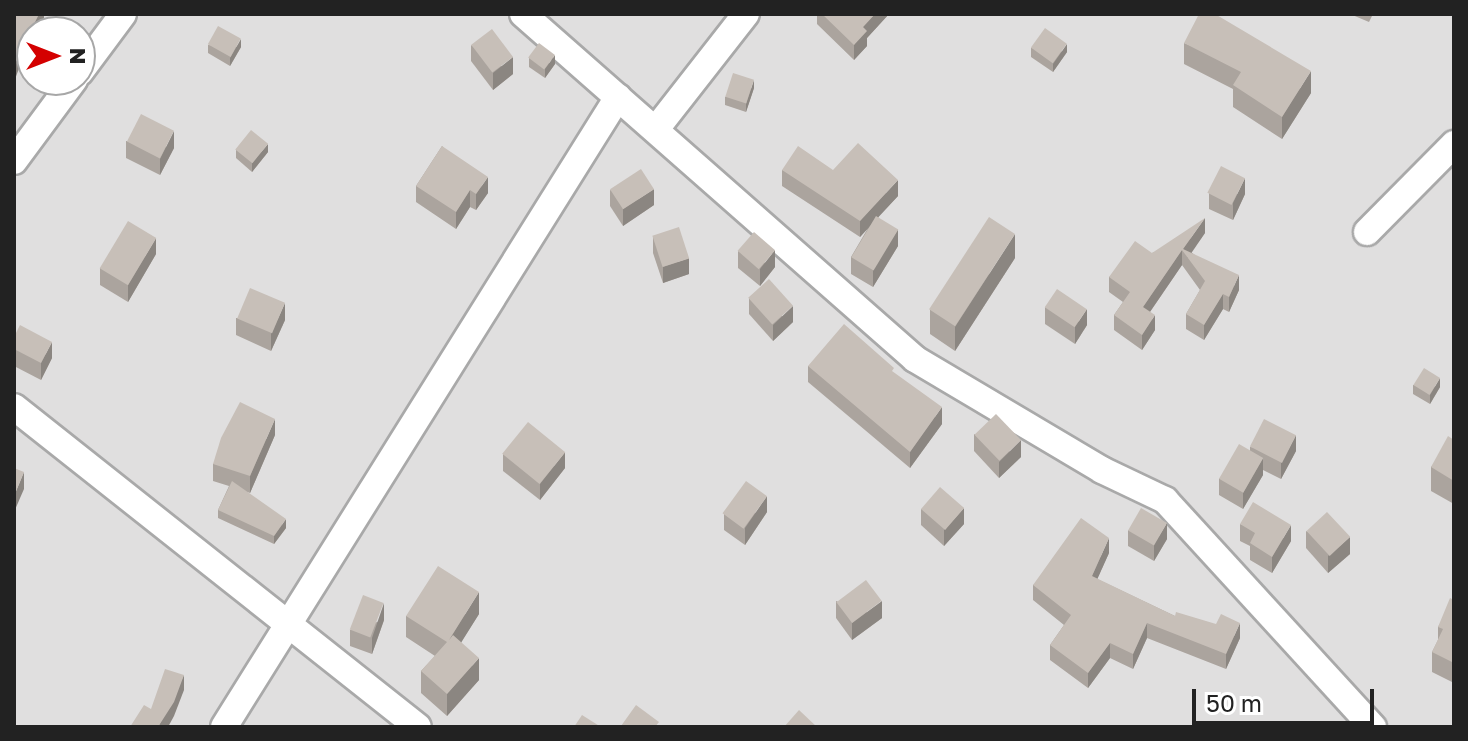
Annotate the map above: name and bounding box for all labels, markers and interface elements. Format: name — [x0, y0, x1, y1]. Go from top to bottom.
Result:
north arrow — [16, 16, 96, 96]
text: N — [65, 48, 92, 64]
scale bar — [1196, 673, 1378, 723]
text: 50 m — [1206, 688, 1262, 717]

